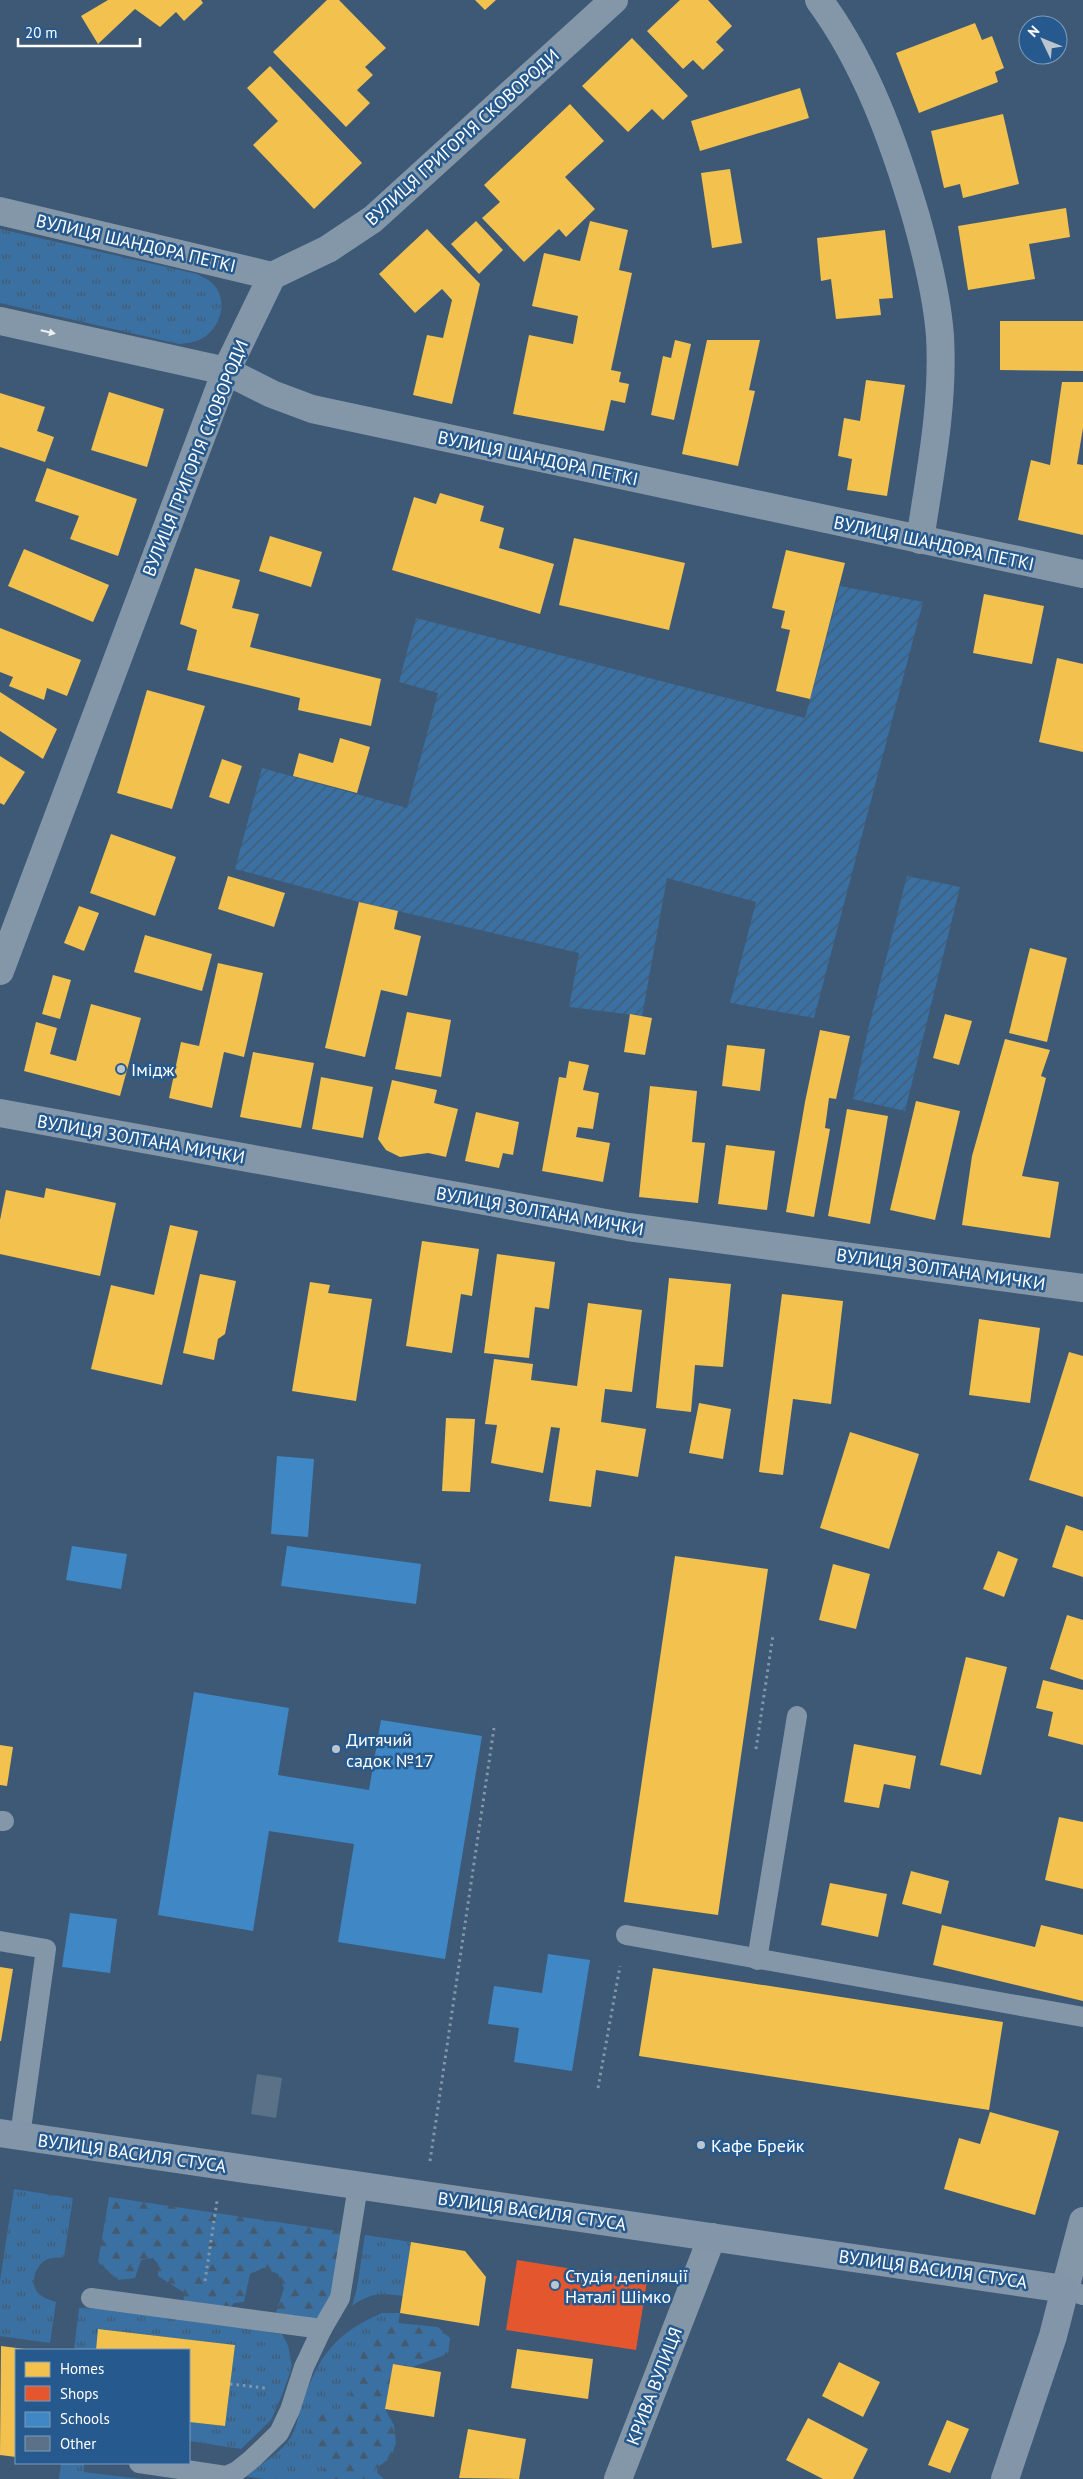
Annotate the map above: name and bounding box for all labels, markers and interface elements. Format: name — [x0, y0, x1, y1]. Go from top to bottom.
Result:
scale bar — [18, 15, 140, 47]
north arrow — [1018, 15, 1068, 65]
text: N — [1024, 22, 1043, 41]
text: 20 m — [25, 23, 58, 42]
street label: ВУЛИЦЯ ГРИГОРІЯ СКОВОРОДИ — [360, 44, 564, 230]
street label: ВУЛИЦЯ ШАНДОРА ПЕТКІ — [34, 209, 238, 277]
one-way arrow — [40, 328, 55, 336]
street label: ВУЛИЦЯ ГРИГОРІЯ СКОВОРОДИ — [137, 336, 253, 580]
street label: ВУЛИЦЯ ШАНДОРА ПЕТКІ — [436, 425, 640, 491]
street label: ВУЛИЦЯ ШАНДОРА ПЕТКІ — [832, 510, 1036, 576]
place label: Імідж — [131, 1058, 174, 1081]
marker: Імідж — [115, 1063, 127, 1075]
street label: ВУЛИЦЯ ЗОЛТАНА МИЧКИ — [35, 1109, 247, 1169]
street label: ВУЛИЦЯ ЗОЛТАНА МИЧКИ — [434, 1181, 646, 1241]
street label: ВУЛИЦЯ ЗОЛТАНА МИЧКИ — [835, 1243, 1047, 1295]
place label: Дитячий садок №17 — [346, 1728, 434, 1772]
marker: Дитячий садок №17 — [330, 1743, 342, 1755]
street label: ВУЛИЦЯ ВАСИЛЯ СТУСА — [36, 2128, 228, 2178]
place label: Кафе Брейк — [711, 2134, 805, 2157]
marker: Кафе Брейк — [695, 2139, 707, 2151]
street label: ВУЛИЦЯ ВАСИЛЯ СТУСА — [436, 2186, 628, 2236]
street label: ВУЛИЦЯ ВАСИЛЯ СТУСА — [837, 2244, 1029, 2294]
place label: Студія депіляції Наталі Шімко — [565, 2264, 688, 2308]
marker: Студія депіляції Наталі Шімко — [549, 2279, 561, 2291]
street label: КРИВА ВУЛИЦЯ — [621, 2324, 687, 2448]
legend — [15, 2349, 190, 2464]
text: Homes — [60, 2359, 104, 2378]
text: Shops — [60, 2384, 99, 2403]
text: Schools — [60, 2409, 110, 2428]
text: Other — [60, 2434, 96, 2453]

